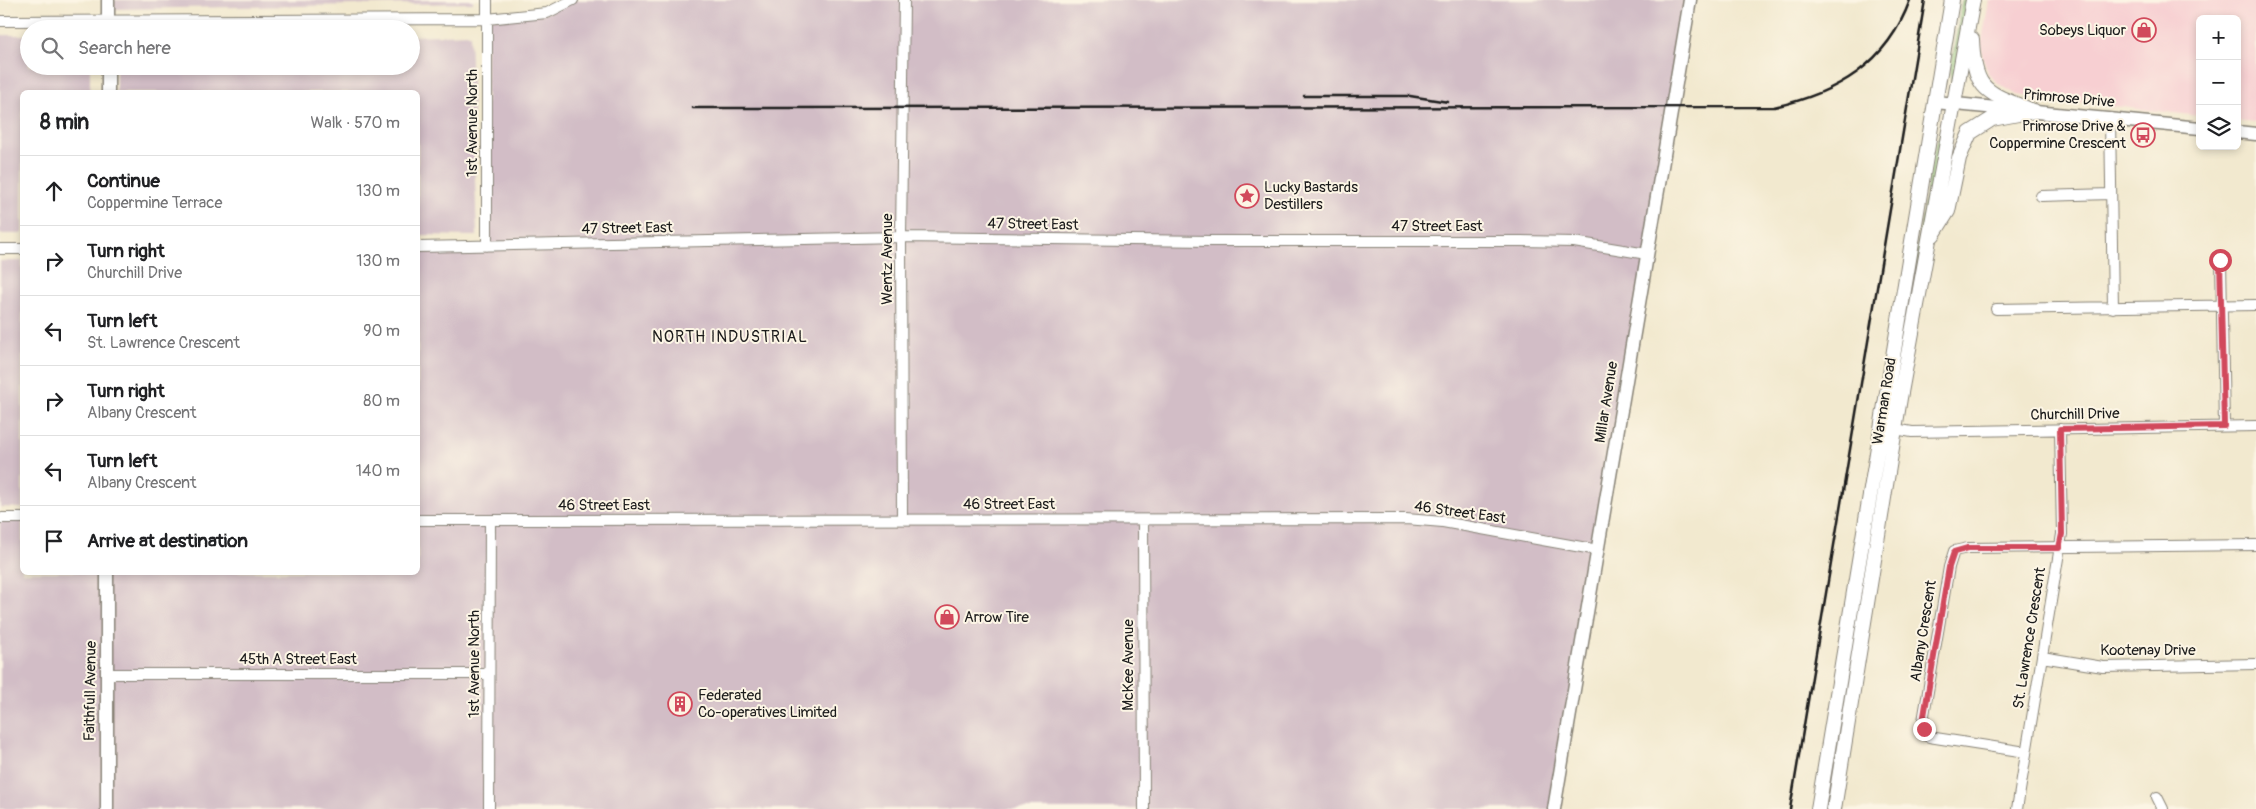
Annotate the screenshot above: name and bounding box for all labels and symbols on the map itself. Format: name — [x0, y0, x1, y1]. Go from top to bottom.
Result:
shop icon: Sobeys Liquor — [2131, 17, 2157, 43]
place label: Sobeys Liquor — [2039, 21, 2127, 40]
street label: 1st Avenue North — [463, 69, 482, 177]
street label: Primrose Drive — [2023, 85, 2116, 112]
place label: Primrose Drive & Coppermine Crescent — [1989, 117, 2127, 153]
bus stop icon: Primrose Drive & Coppermine Crescent — [2130, 122, 2156, 148]
place label: Lucky Bastards Destillers — [1264, 178, 1358, 214]
place icon: Lucky Bastards Destillers — [1234, 183, 1260, 209]
street label: Wentz Avenue — [878, 213, 897, 305]
street label: 47 Street East — [987, 214, 1080, 235]
street label: 47 Street East — [1391, 217, 1484, 236]
street label: 47 Street East — [581, 218, 674, 239]
route start — [2209, 249, 2232, 272]
district label: NORTH INDUSTRIAL — [652, 327, 808, 347]
street label: Warman Road — [1868, 356, 1901, 446]
street label: Millar Avenue — [1591, 359, 1622, 444]
street label: Churchill Drive — [2030, 404, 2120, 425]
street label: 46 Street East — [963, 495, 1056, 514]
street label: 46 Street East — [558, 496, 651, 515]
street label: 46 Street East — [1413, 497, 1508, 528]
street label: St. Lawrence Crescent — [2009, 565, 2050, 710]
street label: Albany Crescent — [1906, 578, 1941, 683]
shop icon: Arrow Tire — [934, 604, 960, 630]
place label: Arrow Tire — [964, 608, 1029, 627]
street label: 1st Avenue North — [465, 610, 484, 718]
street label: McKee Avenue — [1119, 619, 1138, 711]
street label: Faithfull Avenue — [80, 640, 101, 741]
street label: Kootenay Drive — [2100, 641, 2196, 660]
street label: 45th A Street East — [239, 650, 358, 669]
place label: Federated Co-operatives Limited — [698, 686, 837, 722]
building icon: Federated Co-operatives Limited — [667, 691, 693, 717]
route end — [1913, 718, 1936, 741]

